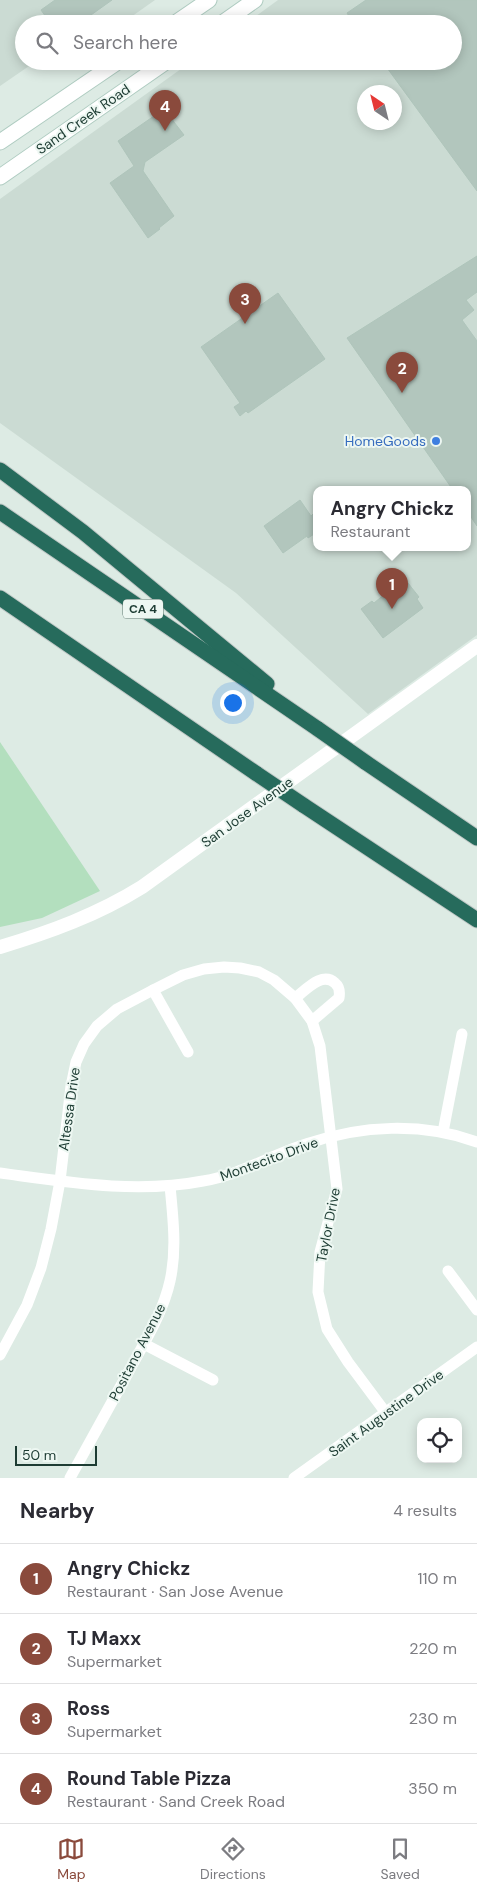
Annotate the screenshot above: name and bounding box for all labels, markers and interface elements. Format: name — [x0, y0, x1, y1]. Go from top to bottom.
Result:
search box — [15, 15, 462, 70]
icon: search — [33, 29, 61, 57]
text: Search here — [73, 30, 178, 55]
street label: Sand Creek Road — [33, 80, 133, 158]
north arrow — [357, 85, 402, 130]
pin: 4 — [149, 90, 181, 131]
pin: 3 — [229, 283, 261, 324]
pin: 2 — [386, 352, 418, 393]
place label: HomeGoods — [345, 432, 426, 450]
marker: HomeGoods — [430, 435, 442, 447]
popup — [313, 486, 471, 551]
text: Angry Chickz — [330, 496, 454, 521]
text: Restaurant — [330, 521, 411, 542]
pin: 1 — [376, 568, 408, 609]
road number: CA 4 — [123, 600, 163, 618]
your location — [220, 690, 246, 716]
street label: San Jose Avenue — [198, 773, 296, 851]
street label: Altessa Drive — [54, 1066, 84, 1152]
street label: Montecito Drive — [217, 1133, 321, 1185]
street label: Taylor Drive — [312, 1186, 344, 1264]
street label: Positano Avenue — [105, 1300, 169, 1404]
street label: Saint Augustine Drive — [325, 1365, 447, 1461]
map controls — [417, 1418, 462, 1463]
button: locate — [417, 1418, 462, 1463]
scale bar — [15, 1443, 98, 1466]
text: 50 m — [22, 1446, 56, 1464]
text: Nearby — [20, 1497, 94, 1525]
text: 4 results — [393, 1500, 457, 1521]
text: Angry Chickz — [67, 1556, 190, 1581]
text: 1 — [33, 1568, 39, 1589]
text: 110 m — [418, 1568, 457, 1589]
text: Restaurant · San Jose Avenue — [67, 1581, 283, 1602]
text: TJ Maxx — [67, 1626, 141, 1651]
text: 2 — [31, 1638, 41, 1659]
text: 220 m — [409, 1638, 457, 1659]
text: Supermarket — [67, 1651, 162, 1672]
text: Ross — [67, 1696, 110, 1721]
text: 3 — [31, 1708, 41, 1729]
text: 230 m — [409, 1708, 457, 1729]
text: Supermarket — [67, 1721, 162, 1742]
text: Round Table Pizza — [67, 1766, 231, 1791]
text: 4 — [31, 1778, 41, 1799]
text: 350 m — [408, 1778, 457, 1799]
text: Restaurant · Sand Creek Road — [67, 1791, 285, 1812]
tab: Map — [57, 1835, 85, 1883]
tab: Directions — [200, 1835, 266, 1883]
tab: Saved — [380, 1835, 420, 1883]

